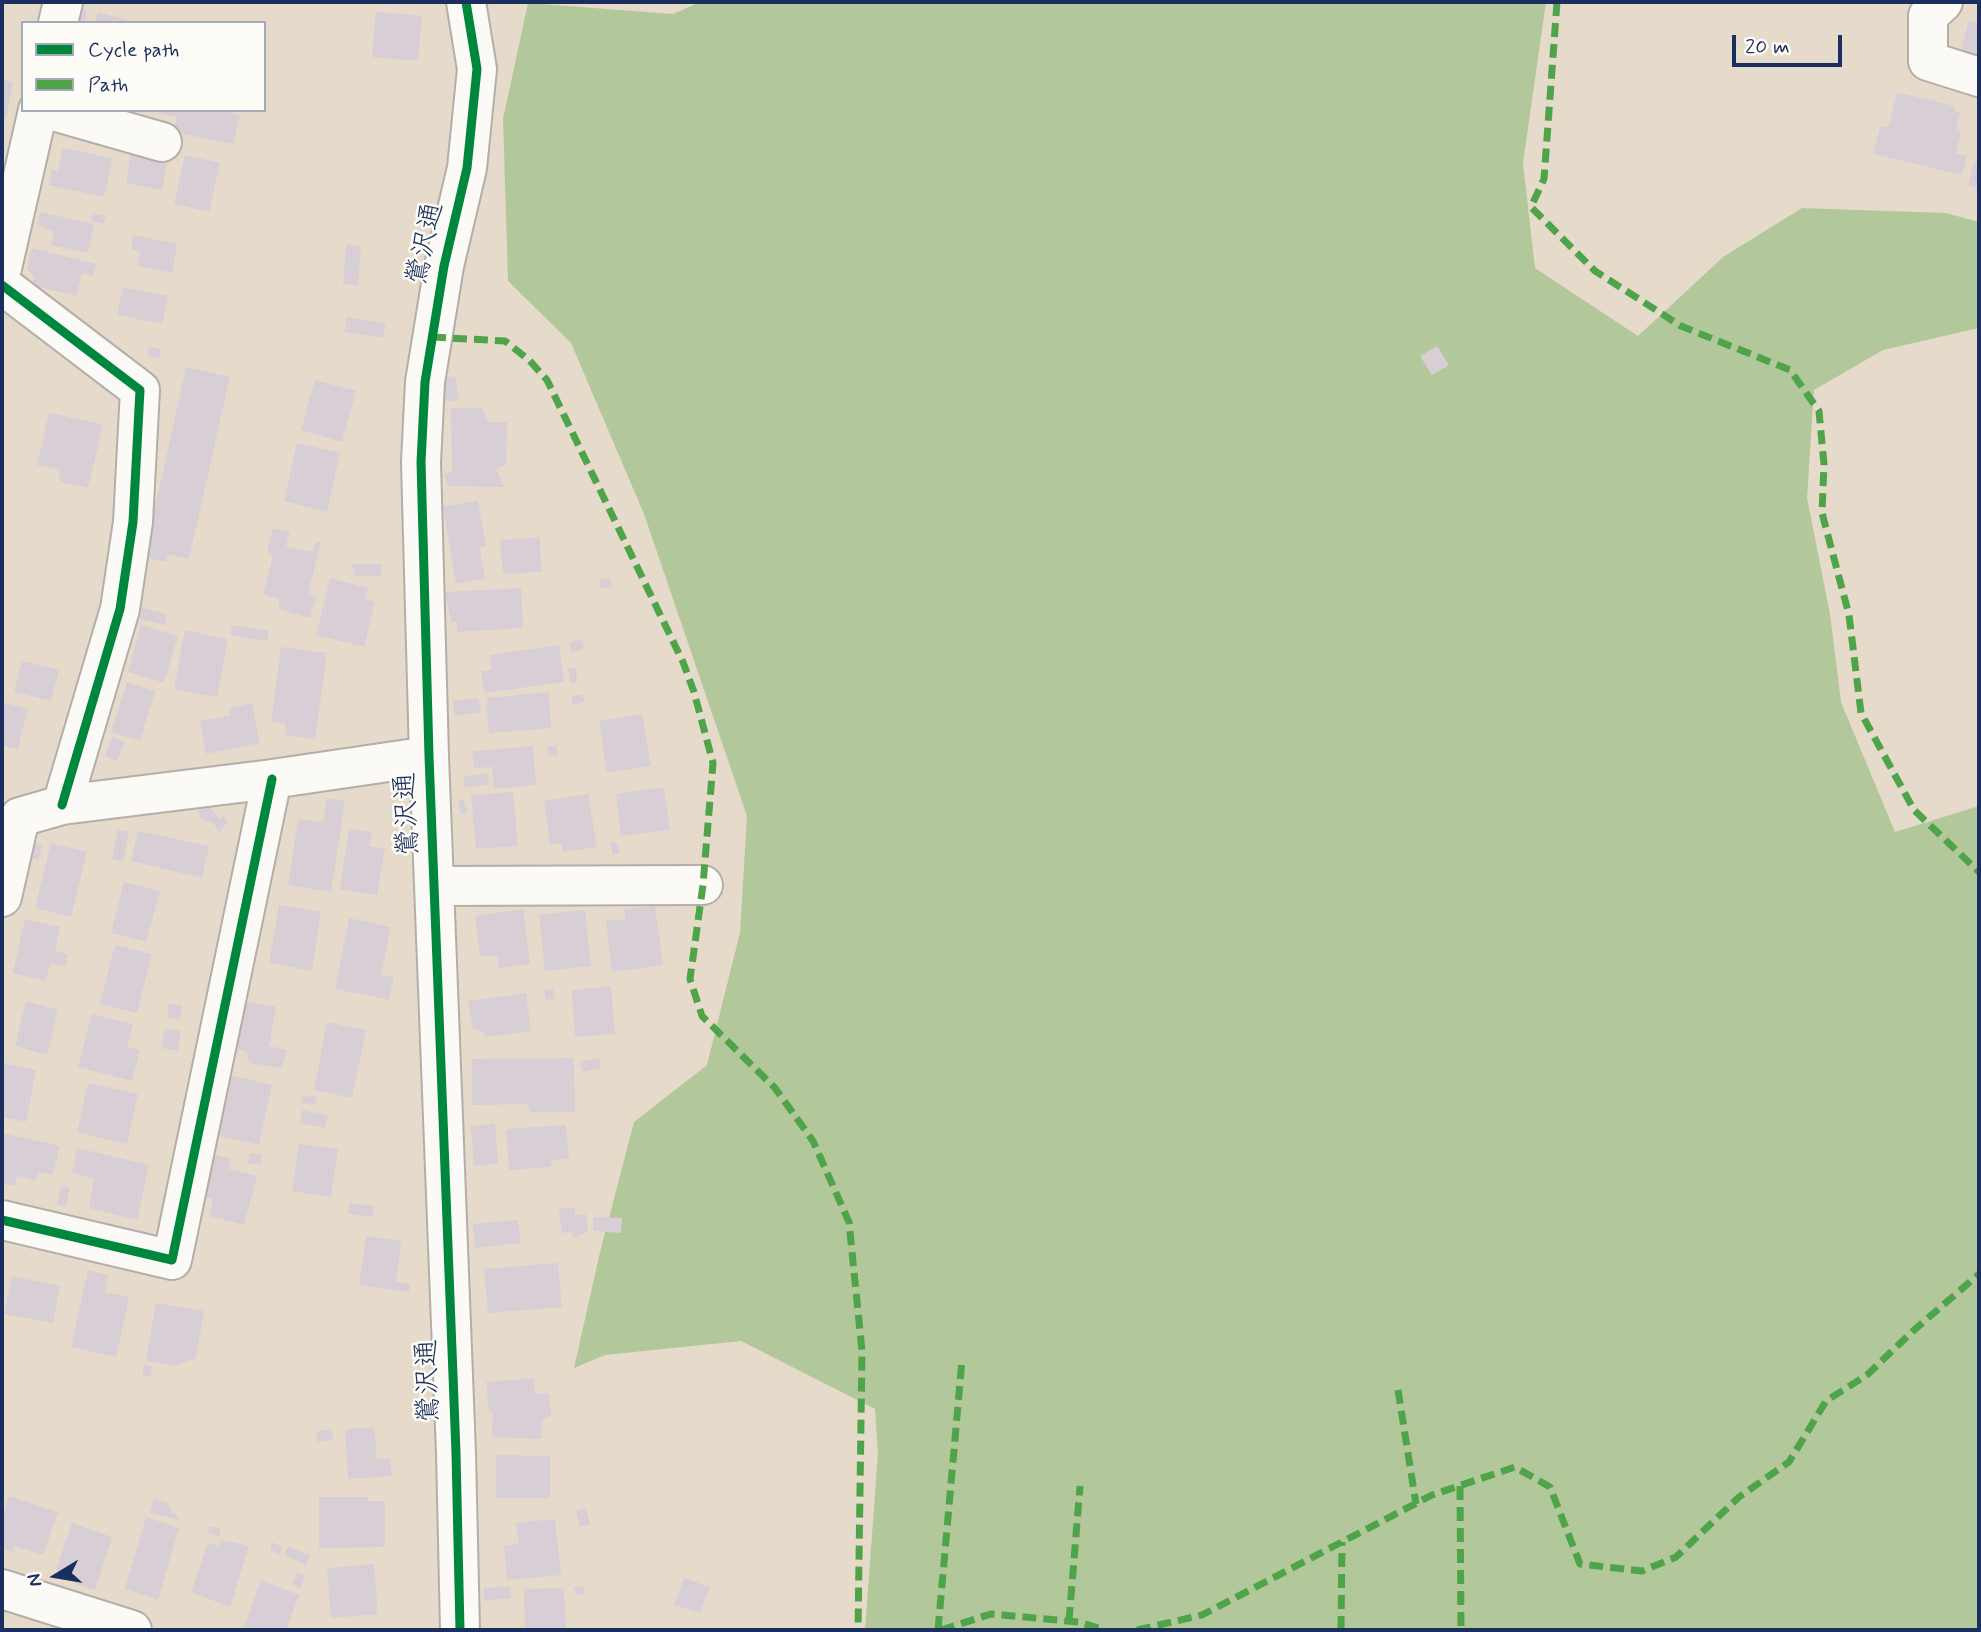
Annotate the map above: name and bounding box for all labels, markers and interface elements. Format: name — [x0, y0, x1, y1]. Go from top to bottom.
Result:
legend — [21, 21, 266, 112]
scale bar — [1736, 21, 1846, 65]
text: 20 m — [1745, 33, 1790, 61]
text: Cycle path — [88, 36, 179, 64]
text: Path — [88, 71, 128, 99]
street label: 鶯沢通 — [402, 199, 452, 289]
street label: 鶯沢通 — [390, 771, 428, 857]
street label: 鶯沢通 — [412, 1338, 448, 1424]
north arrow — [21, 1541, 91, 1611]
text: N — [21, 1572, 48, 1589]

